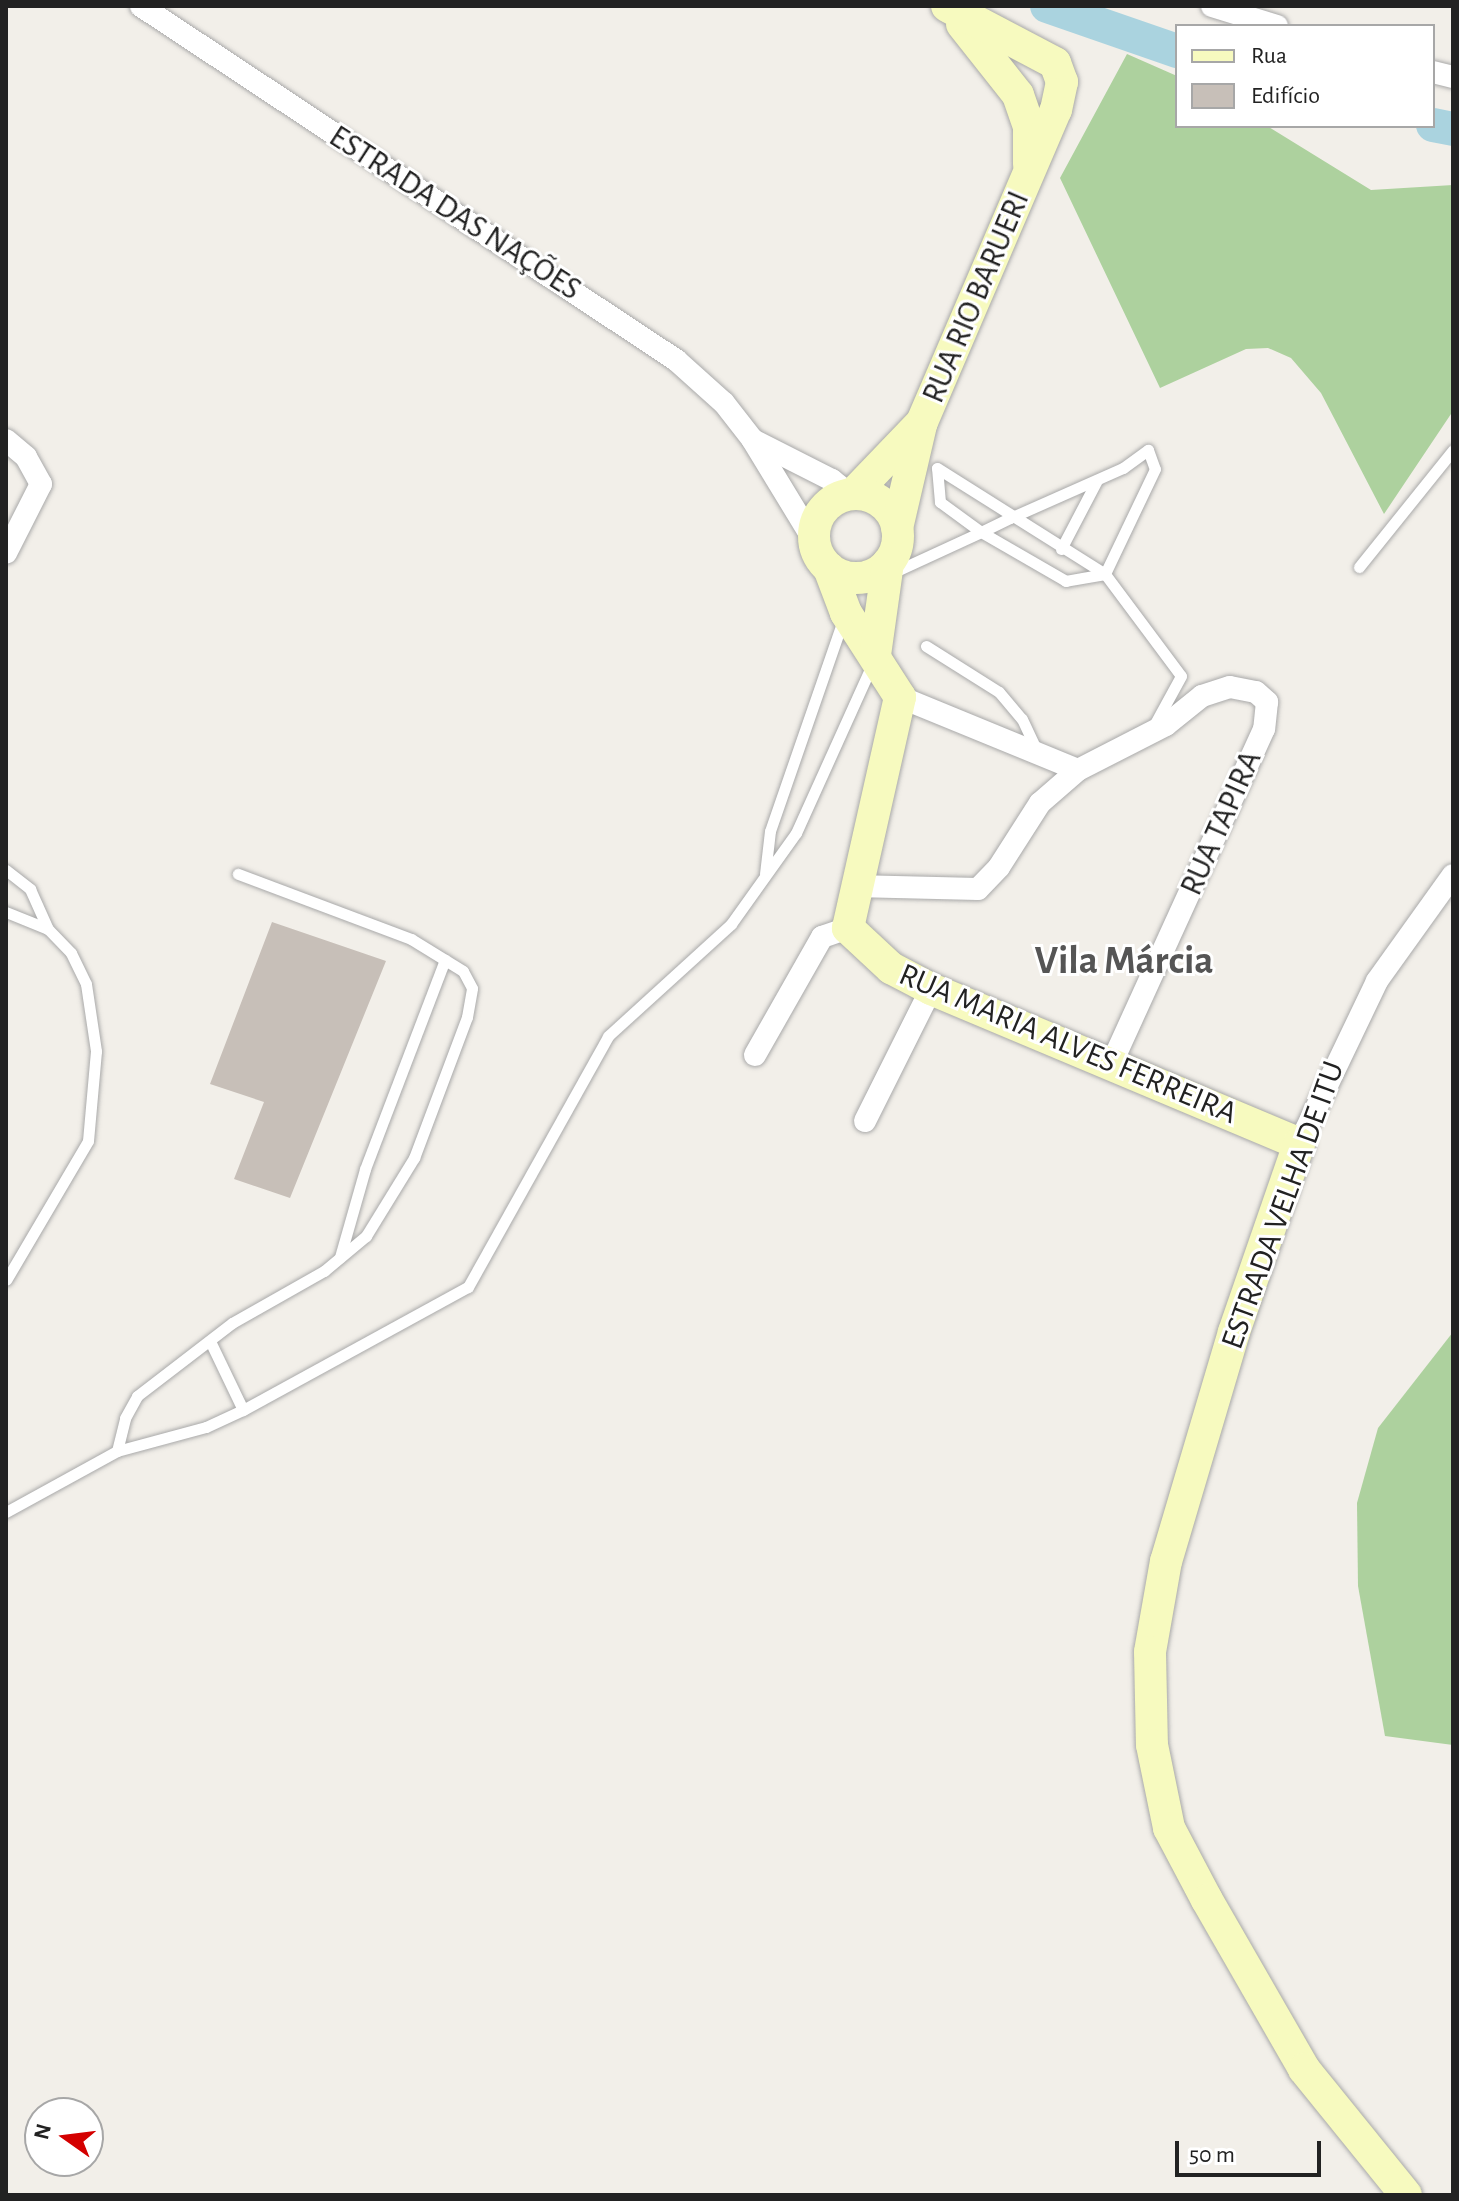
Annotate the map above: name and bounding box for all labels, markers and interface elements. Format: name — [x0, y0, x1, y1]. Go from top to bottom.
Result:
legend — [1175, 24, 1435, 128]
text: Rua — [1251, 44, 1287, 68]
text: Edifício — [1251, 84, 1320, 108]
street label: ESTRADA DAS NAÇÕES — [322, 117, 588, 309]
street label: RUA RIO BARUERI — [914, 185, 1038, 409]
street label: RUA TAPIRA — [1172, 745, 1270, 901]
district label: Vila Márcia — [1034, 937, 1214, 985]
street label: RUA MARIA ALVES FERREIRA — [893, 955, 1243, 1133]
street label: ESTRADA VELHA DE ITU — [1213, 1056, 1353, 1354]
north arrow — [24, 2097, 104, 2177]
text: N — [30, 2122, 55, 2142]
scale bar — [1179, 2125, 1325, 2175]
text: 50 m — [1189, 2143, 1235, 2167]

